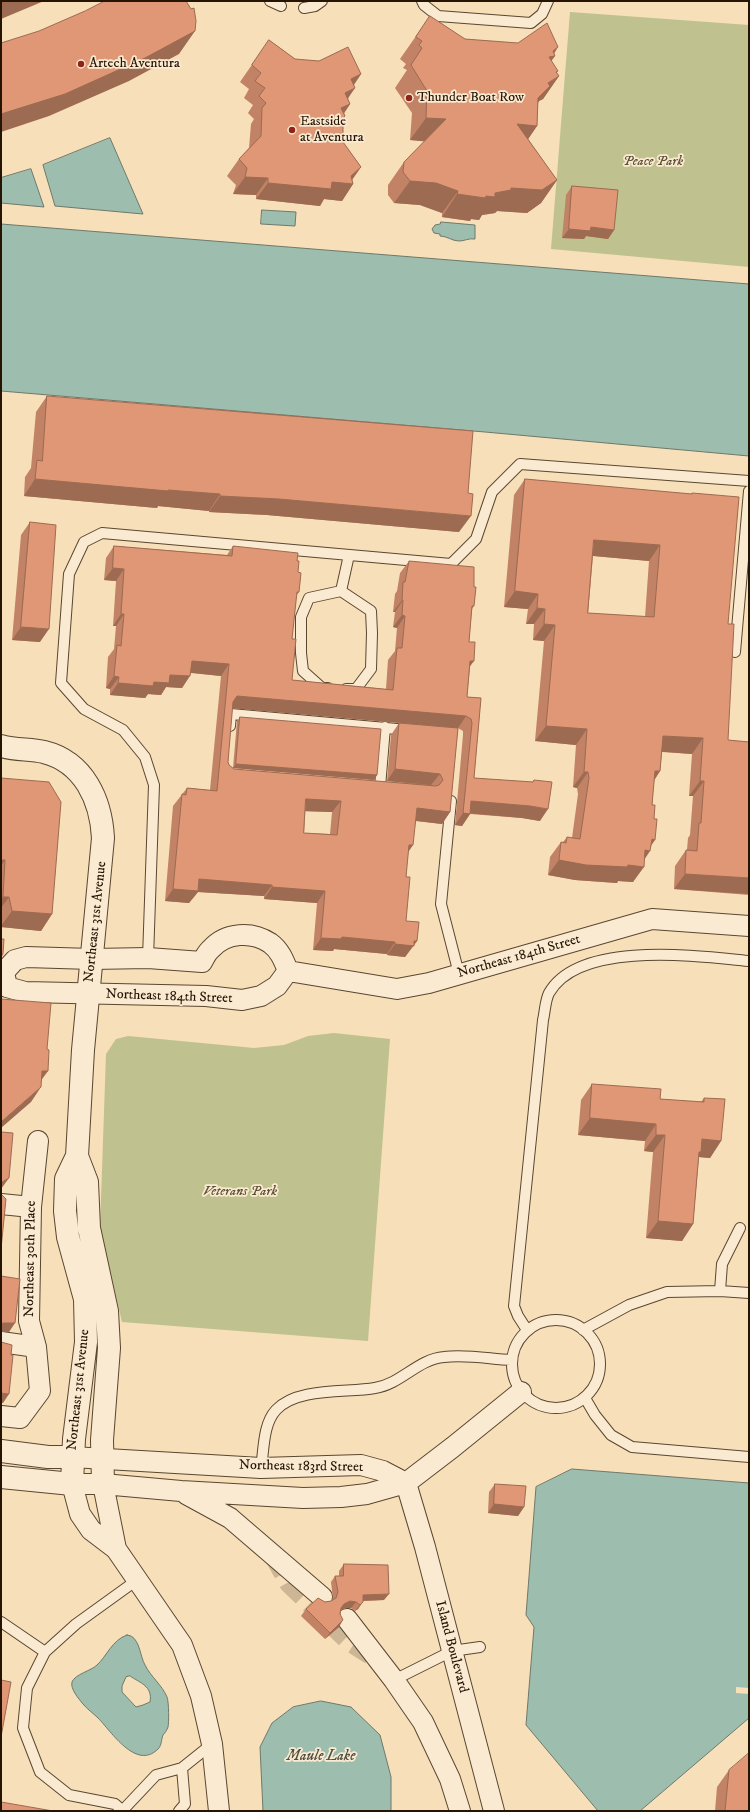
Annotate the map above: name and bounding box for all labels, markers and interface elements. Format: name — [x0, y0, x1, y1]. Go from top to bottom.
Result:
place label: Artech Aventura — [89, 56, 180, 72]
marker: Artech Aventura — [76, 59, 86, 69]
place label: Thunder Boat Row — [417, 90, 524, 106]
marker: Thunder Boat Row — [404, 93, 414, 103]
place label: Eastside at Aventura — [300, 114, 364, 146]
marker: Eastside at Aventura — [287, 125, 297, 135]
park label: Peace Park — [623, 154, 683, 170]
street label: Northeast 31st Avenue — [81, 861, 111, 983]
street label: Northeast 184th Street — [456, 931, 582, 983]
street label: Northeast 184th Street — [105, 986, 233, 1008]
park label: Veterans Park — [203, 1184, 277, 1200]
street label: Northeast 30th Place — [22, 1201, 40, 1317]
street label: Northeast 31st Avenue — [64, 1329, 94, 1451]
street label: Northeast 183rd Street — [239, 1458, 363, 1476]
street label: Island Boulevard — [431, 1599, 471, 1695]
water label: Maule Lake — [287, 1748, 355, 1766]

